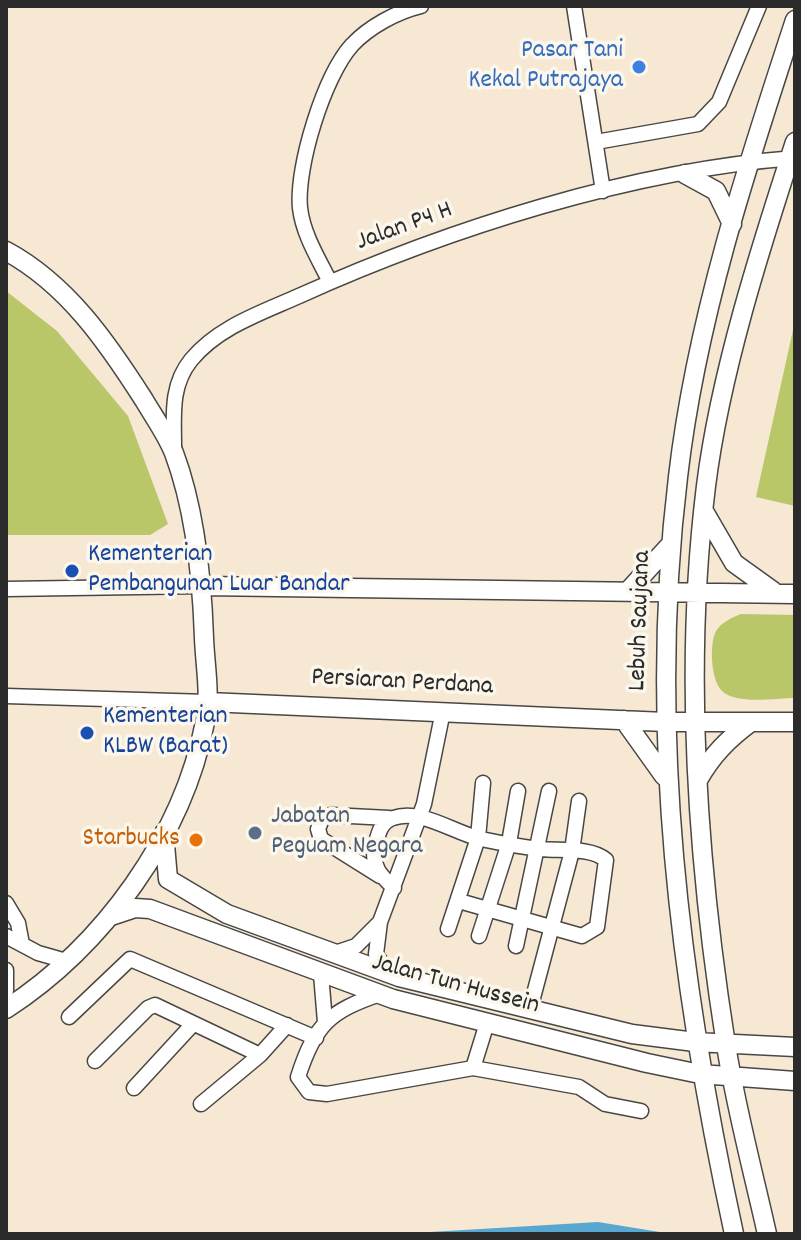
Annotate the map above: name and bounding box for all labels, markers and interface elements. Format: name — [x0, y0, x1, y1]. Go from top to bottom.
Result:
place label: Pasar Tani Kekal Putrajaya — [468, 36, 623, 98]
marker: Pasar Tani Kekal Putrajaya — [630, 58, 648, 76]
street label: Jalan P4 H — [353, 196, 457, 260]
place label: Kementerian Pembangunan Luar Bandar — [88, 540, 350, 602]
street label: Lebuh Saujana — [624, 550, 660, 692]
marker: Kementerian Pembangunan Luar Bandar — [63, 562, 81, 580]
street label: Persiaran Perdana — [310, 664, 494, 704]
place label: Kementerian KLBW (Barat) — [103, 702, 228, 764]
marker: Kementerian KLBW (Barat) — [78, 724, 96, 742]
place label: Jabatan Peguam Negara — [271, 802, 423, 864]
place label: Starbucks — [83, 824, 180, 856]
marker: Jabatan Peguam Negara — [246, 824, 264, 842]
marker: Starbucks — [187, 831, 205, 849]
street label: Jalan Tun Hussein — [368, 949, 542, 1023]

